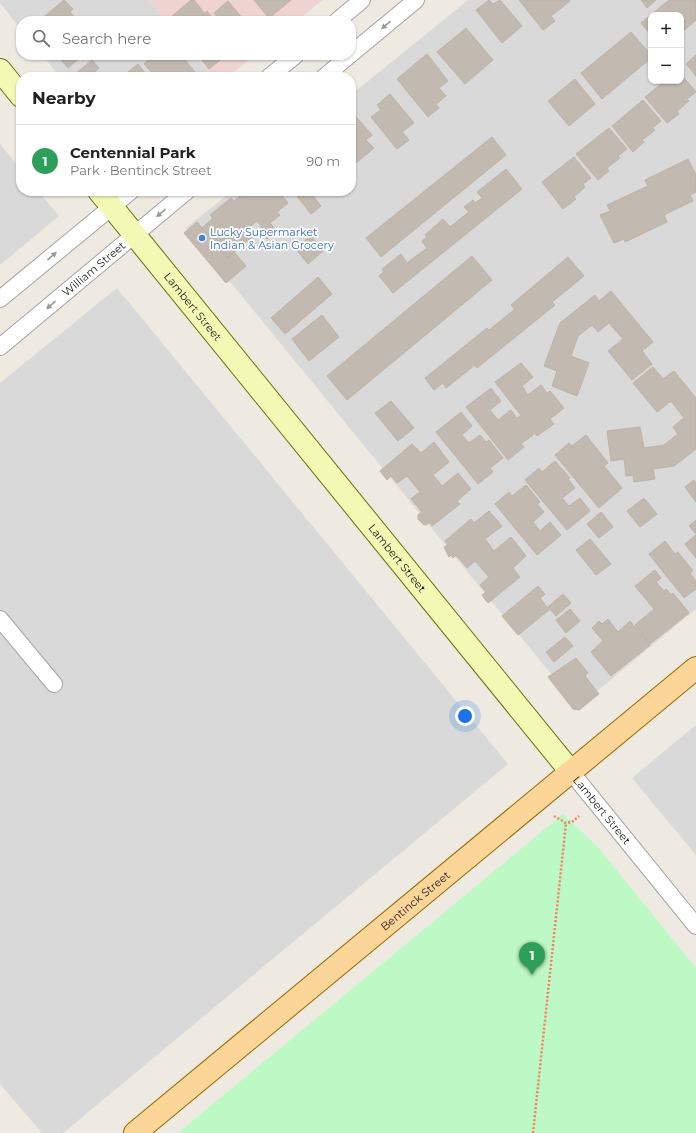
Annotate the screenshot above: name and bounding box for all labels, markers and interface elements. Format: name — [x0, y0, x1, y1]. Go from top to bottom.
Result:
map controls — [648, 12, 684, 84]
button: + — [648, 12, 684, 48]
search box — [16, 16, 356, 60]
one-way arrow — [381, 20, 392, 29]
icon: search — [30, 27, 52, 49]
text: Search here — [62, 29, 151, 48]
button: − — [648, 48, 684, 84]
text: Nearby — [32, 88, 96, 108]
text: Centennial Park — [70, 143, 196, 162]
text: 1 — [42, 153, 48, 169]
text: 90 m — [306, 153, 340, 169]
text: Park · Bentinck Street — [70, 162, 212, 178]
one-way arrow — [155, 208, 166, 217]
place label: Lucky Supermarket Indian & Asian Grocery — [210, 225, 334, 252]
marker: Lucky Supermarket Indian & Asian Grocery — [197, 233, 207, 243]
street label: William Street — [59, 238, 129, 299]
one-way arrow — [46, 252, 57, 261]
street label: Lambert Street — [161, 270, 225, 344]
one-way arrow — [45, 300, 56, 309]
street label: Lambert Street — [365, 521, 430, 596]
your location — [455, 706, 475, 726]
street label: Lambert Street — [570, 773, 634, 847]
street label: Bentinck Street — [378, 867, 453, 934]
pin: 1 — [519, 942, 545, 975]

